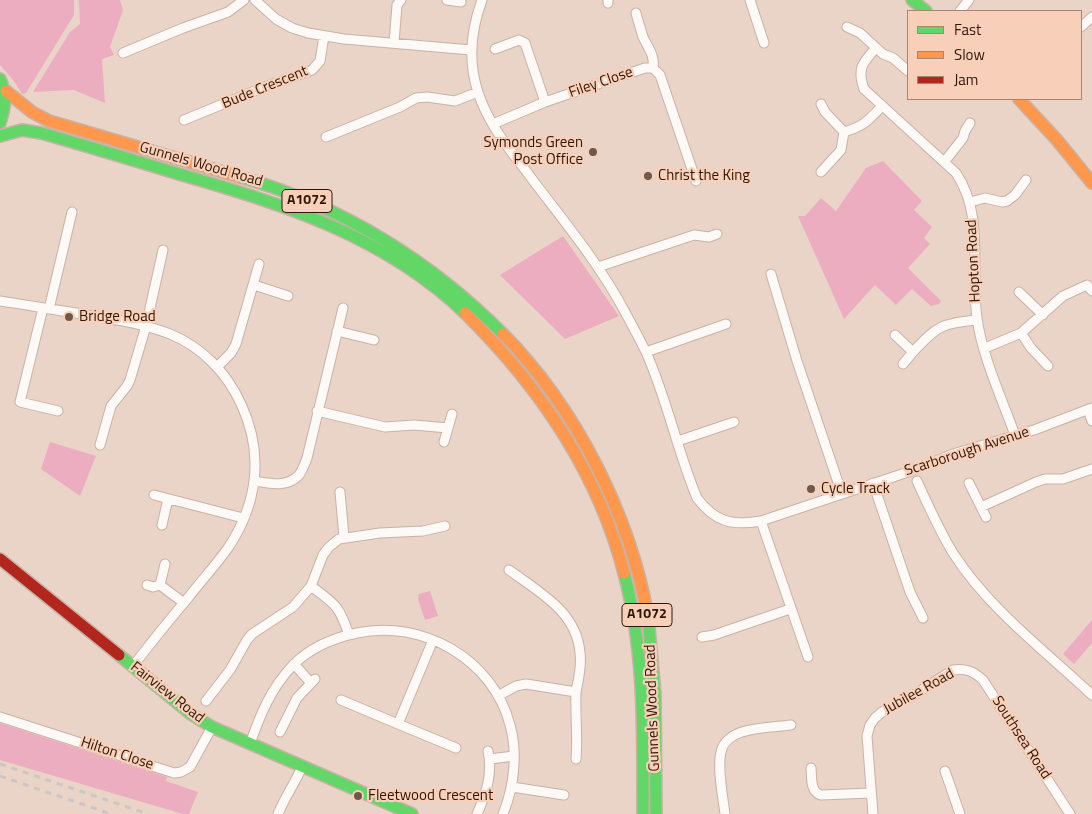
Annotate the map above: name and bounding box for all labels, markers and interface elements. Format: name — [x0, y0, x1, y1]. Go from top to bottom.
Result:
legend — [907, 10, 1082, 100]
text: Fast — [954, 18, 981, 41]
text: Slow — [954, 43, 985, 66]
street label: Bude Crescent — [219, 63, 311, 113]
street label: Filey Close — [567, 64, 635, 102]
text: Jam — [954, 68, 978, 91]
place label: Symonds Green Post Office — [484, 134, 583, 169]
street label: Gunnels Wood Road — [137, 139, 265, 191]
marker: Symonds Green Post Office — [587, 146, 599, 158]
place label: Christ the King — [658, 167, 750, 185]
marker: Christ the King — [642, 170, 654, 182]
road number: A1072 — [282, 190, 332, 212]
street label: Hopton Road — [963, 219, 985, 303]
place label: Bridge Road — [79, 308, 156, 326]
marker: Bridge Road — [63, 311, 75, 323]
street label: Scarborough Avenue — [902, 423, 1032, 481]
place label: Cycle Track — [821, 480, 890, 498]
marker: Cycle Track — [805, 483, 817, 495]
road number: A1072 — [622, 604, 672, 626]
street label: Gunnels Wood Road — [642, 644, 664, 772]
street label: Fairview Road — [127, 659, 207, 727]
street label: Jubilee Road — [881, 665, 957, 719]
street label: Southsea Road — [988, 693, 1054, 783]
street label: Hilton Close — [78, 734, 156, 774]
place label: Fleetwood Crescent — [368, 787, 493, 805]
marker: Fleetwood Crescent — [352, 790, 364, 802]

